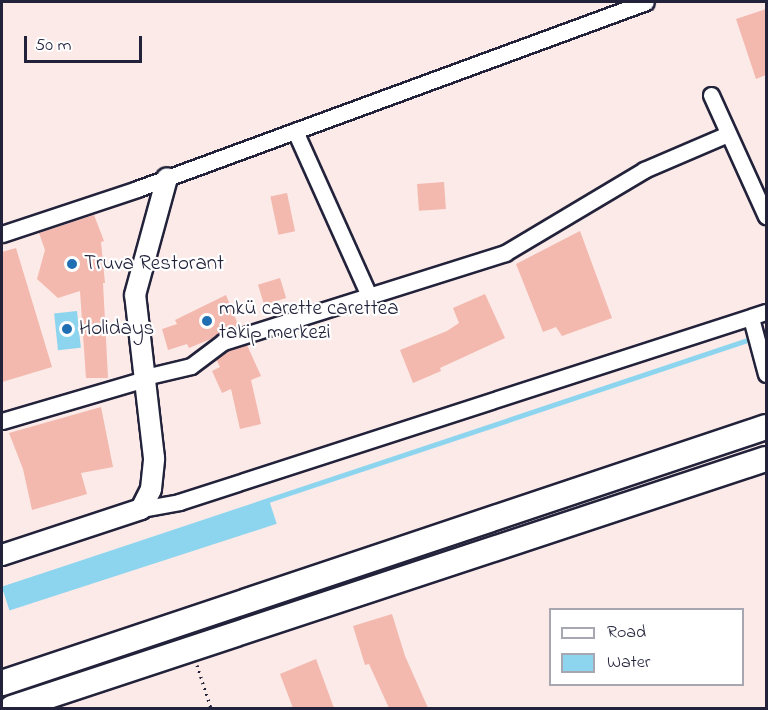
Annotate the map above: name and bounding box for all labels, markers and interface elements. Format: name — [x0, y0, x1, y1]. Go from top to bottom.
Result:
scale bar — [27, 24, 146, 62]
text: 50 m — [35, 33, 72, 59]
place label: Truva Restorant — [84, 251, 224, 277]
marker: Truva Restorant — [65, 257, 79, 271]
place label: mkü carette carettea takip merkezi — [219, 296, 398, 346]
marker: mkü carette carettea takip merkezi — [200, 314, 214, 328]
place label: Holidays — [79, 316, 154, 342]
marker: Holidays — [60, 322, 74, 336]
legend — [549, 608, 744, 686]
text: Road — [607, 620, 646, 646]
text: Water — [607, 650, 650, 676]

